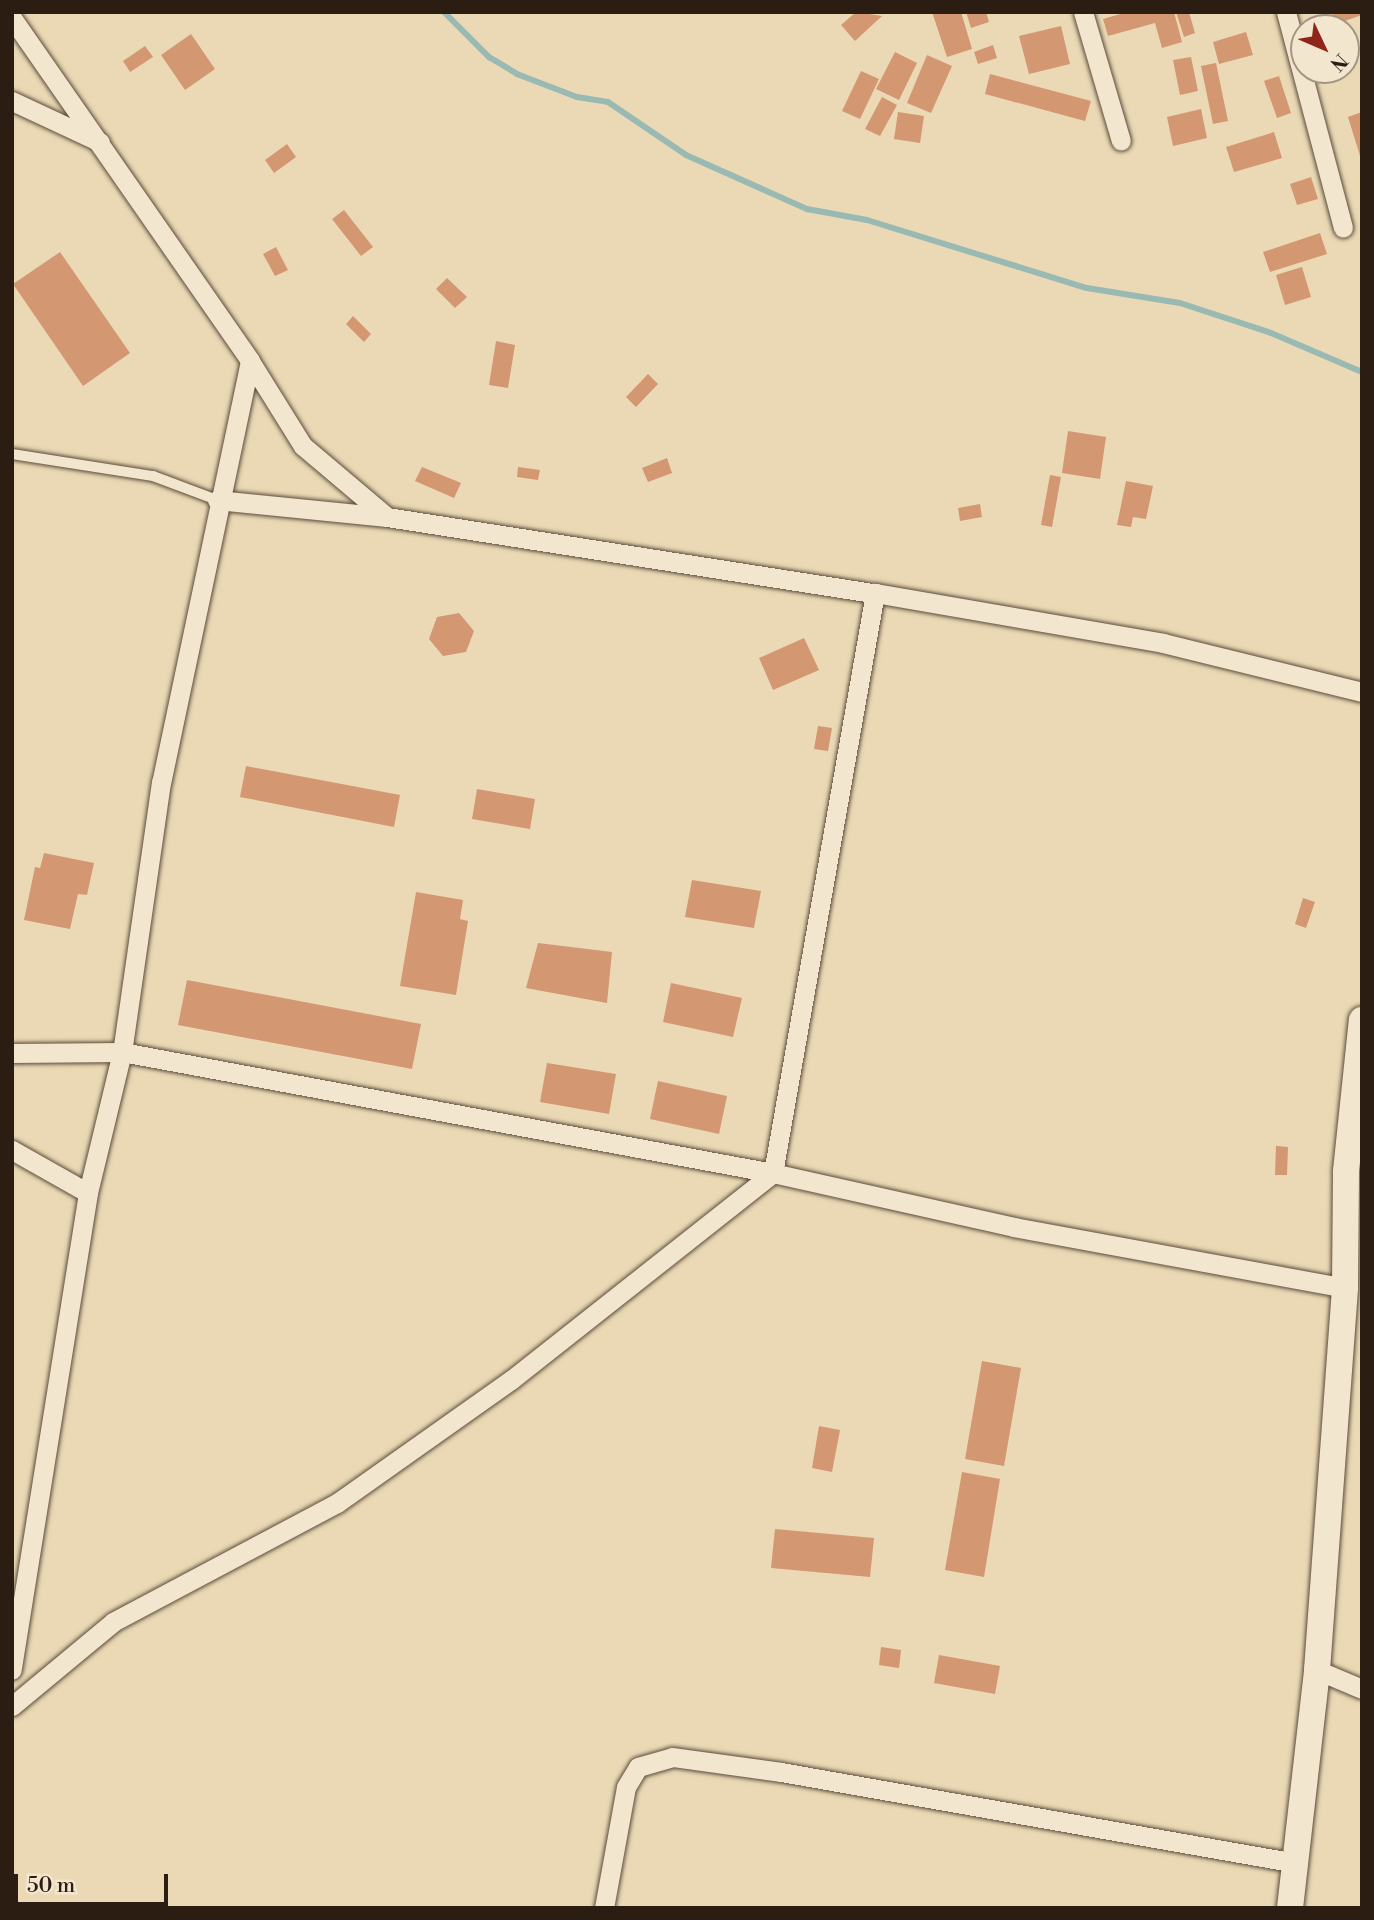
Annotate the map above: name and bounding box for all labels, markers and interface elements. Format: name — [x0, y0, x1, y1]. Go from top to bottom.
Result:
north arrow — [1290, 14, 1360, 84]
text: N — [1325, 48, 1353, 76]
scale bar — [18, 1860, 172, 1904]
text: 50 m — [27, 1873, 75, 1899]

